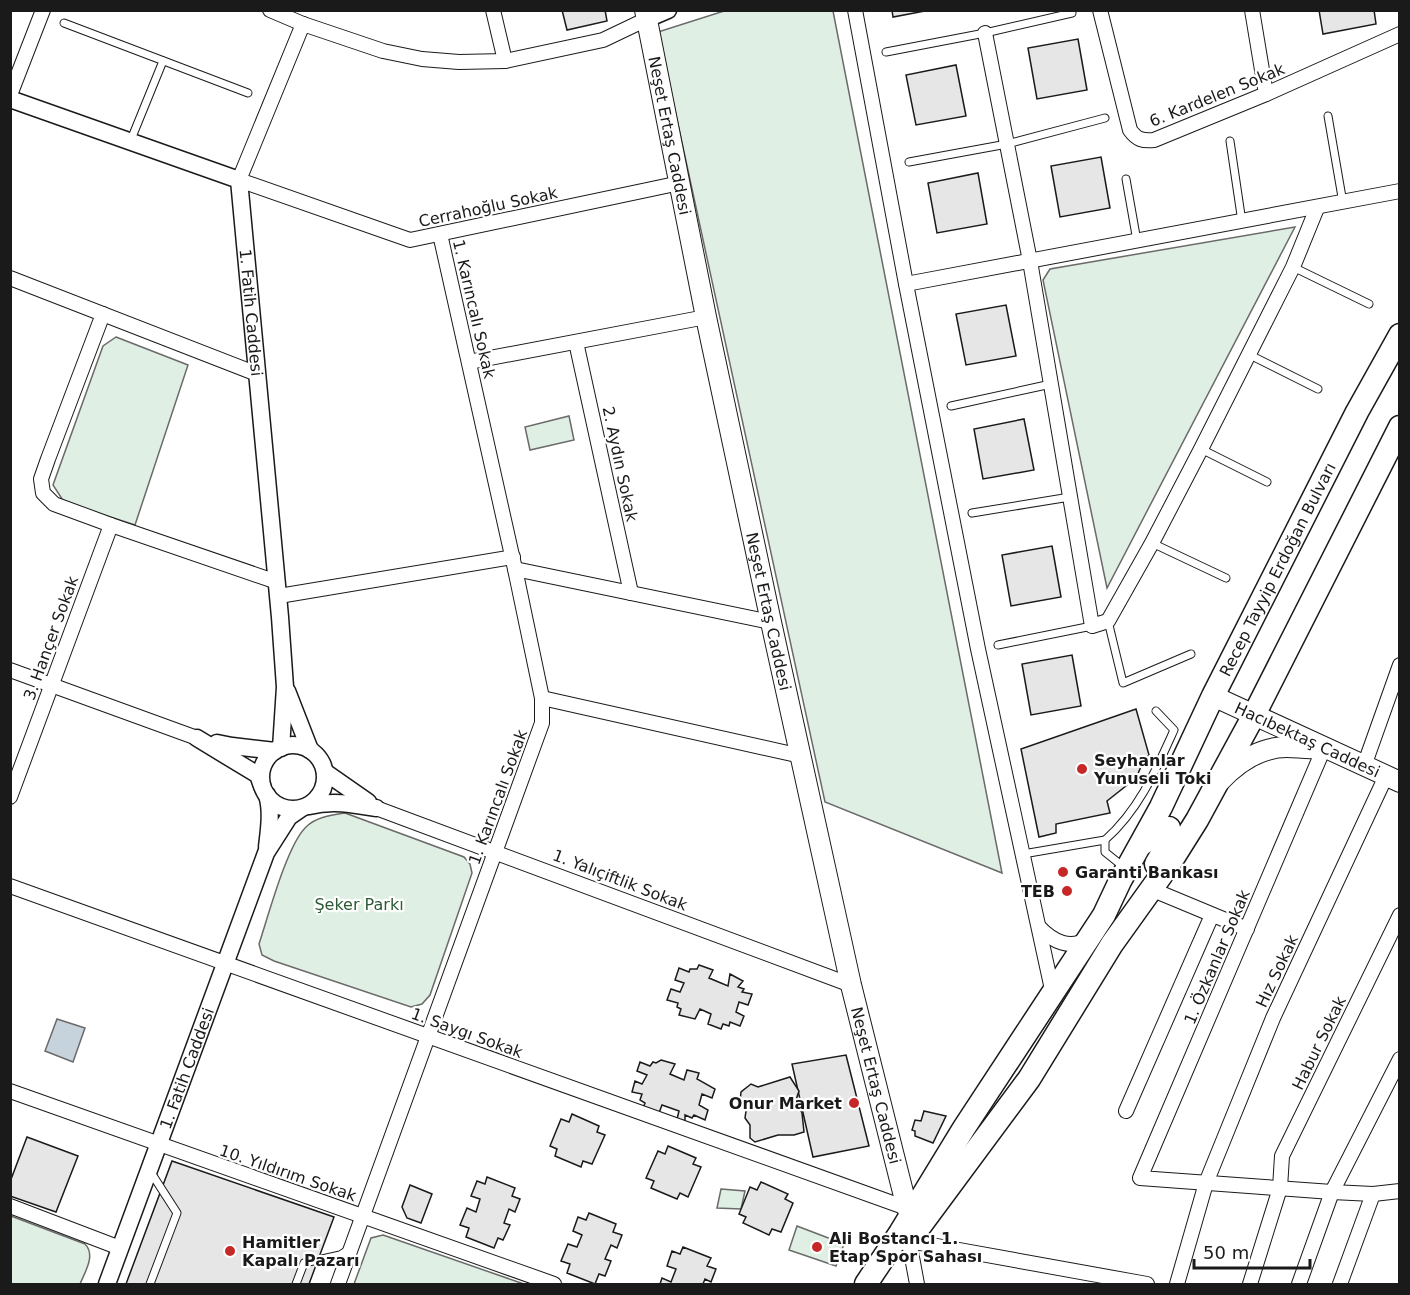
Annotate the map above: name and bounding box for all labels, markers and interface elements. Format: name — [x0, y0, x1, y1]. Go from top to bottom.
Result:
street label: Neşet Ertaş Caddesi — [645, 54, 695, 217]
street label: 6. Kardelen Sokak — [1147, 59, 1288, 131]
street label: Cerrahoğlu Sokak — [417, 183, 560, 231]
street label: 1. Karıncalı Sokak — [449, 238, 499, 381]
street label: 1. Fatih Caddesi — [236, 248, 267, 377]
street label: 2. Aydın Sokak — [598, 405, 642, 524]
street label: Recep Tayyip Erdoğan Bulvarı — [1215, 459, 1339, 679]
street label: Neşet Ertaş Caddesi — [743, 530, 795, 692]
street label: 3. Hançer Sokak — [20, 573, 83, 703]
street label: Hacıbektaş Caddesi — [1232, 698, 1383, 781]
street label: 1. Karıncalı Sokak — [465, 726, 531, 867]
place label: Seyhanlar Yunuseli Toki — [1093, 751, 1211, 788]
marker: Seyhanlar Yunuseli Toki — [1075, 762, 1089, 776]
street label: 1. Yalıçiftlik Sokak — [550, 846, 691, 915]
place label: Garanti Bankası — [1075, 863, 1219, 882]
marker: Garanti Bankası — [1056, 865, 1070, 879]
place label: TEB — [1021, 882, 1055, 901]
marker: TEB — [1060, 884, 1074, 898]
street label: 1. Özkanlar Sokak — [1180, 886, 1254, 1027]
park label: Şeker Parkı — [314, 895, 404, 914]
street label: Hız Sokak — [1252, 931, 1302, 1010]
street label: Habur Sokak — [1288, 992, 1350, 1093]
street label: 1. Saygı Sokak — [409, 1004, 526, 1062]
street label: 1. Fatih Caddesi — [156, 1005, 218, 1131]
street label: Neşet Ertaş Caddesi — [847, 1005, 905, 1166]
place label: Onur Market — [729, 1094, 842, 1113]
marker: Onur Market — [847, 1096, 861, 1110]
street label: 10. Yıldırım Sokak — [217, 1141, 360, 1206]
place label: Ali Bostancı 1. Etap Spor Sahası — [829, 1229, 982, 1266]
scale bar — [1194, 1232, 1310, 1270]
place label: Hamitler Kapalı Pazarı — [242, 1233, 360, 1270]
marker: Ali Bostancı 1. Etap Spor Sahası — [810, 1240, 824, 1254]
text: 50 m — [1203, 1242, 1249, 1263]
marker: Hamitler Kapalı Pazarı — [223, 1244, 237, 1258]

